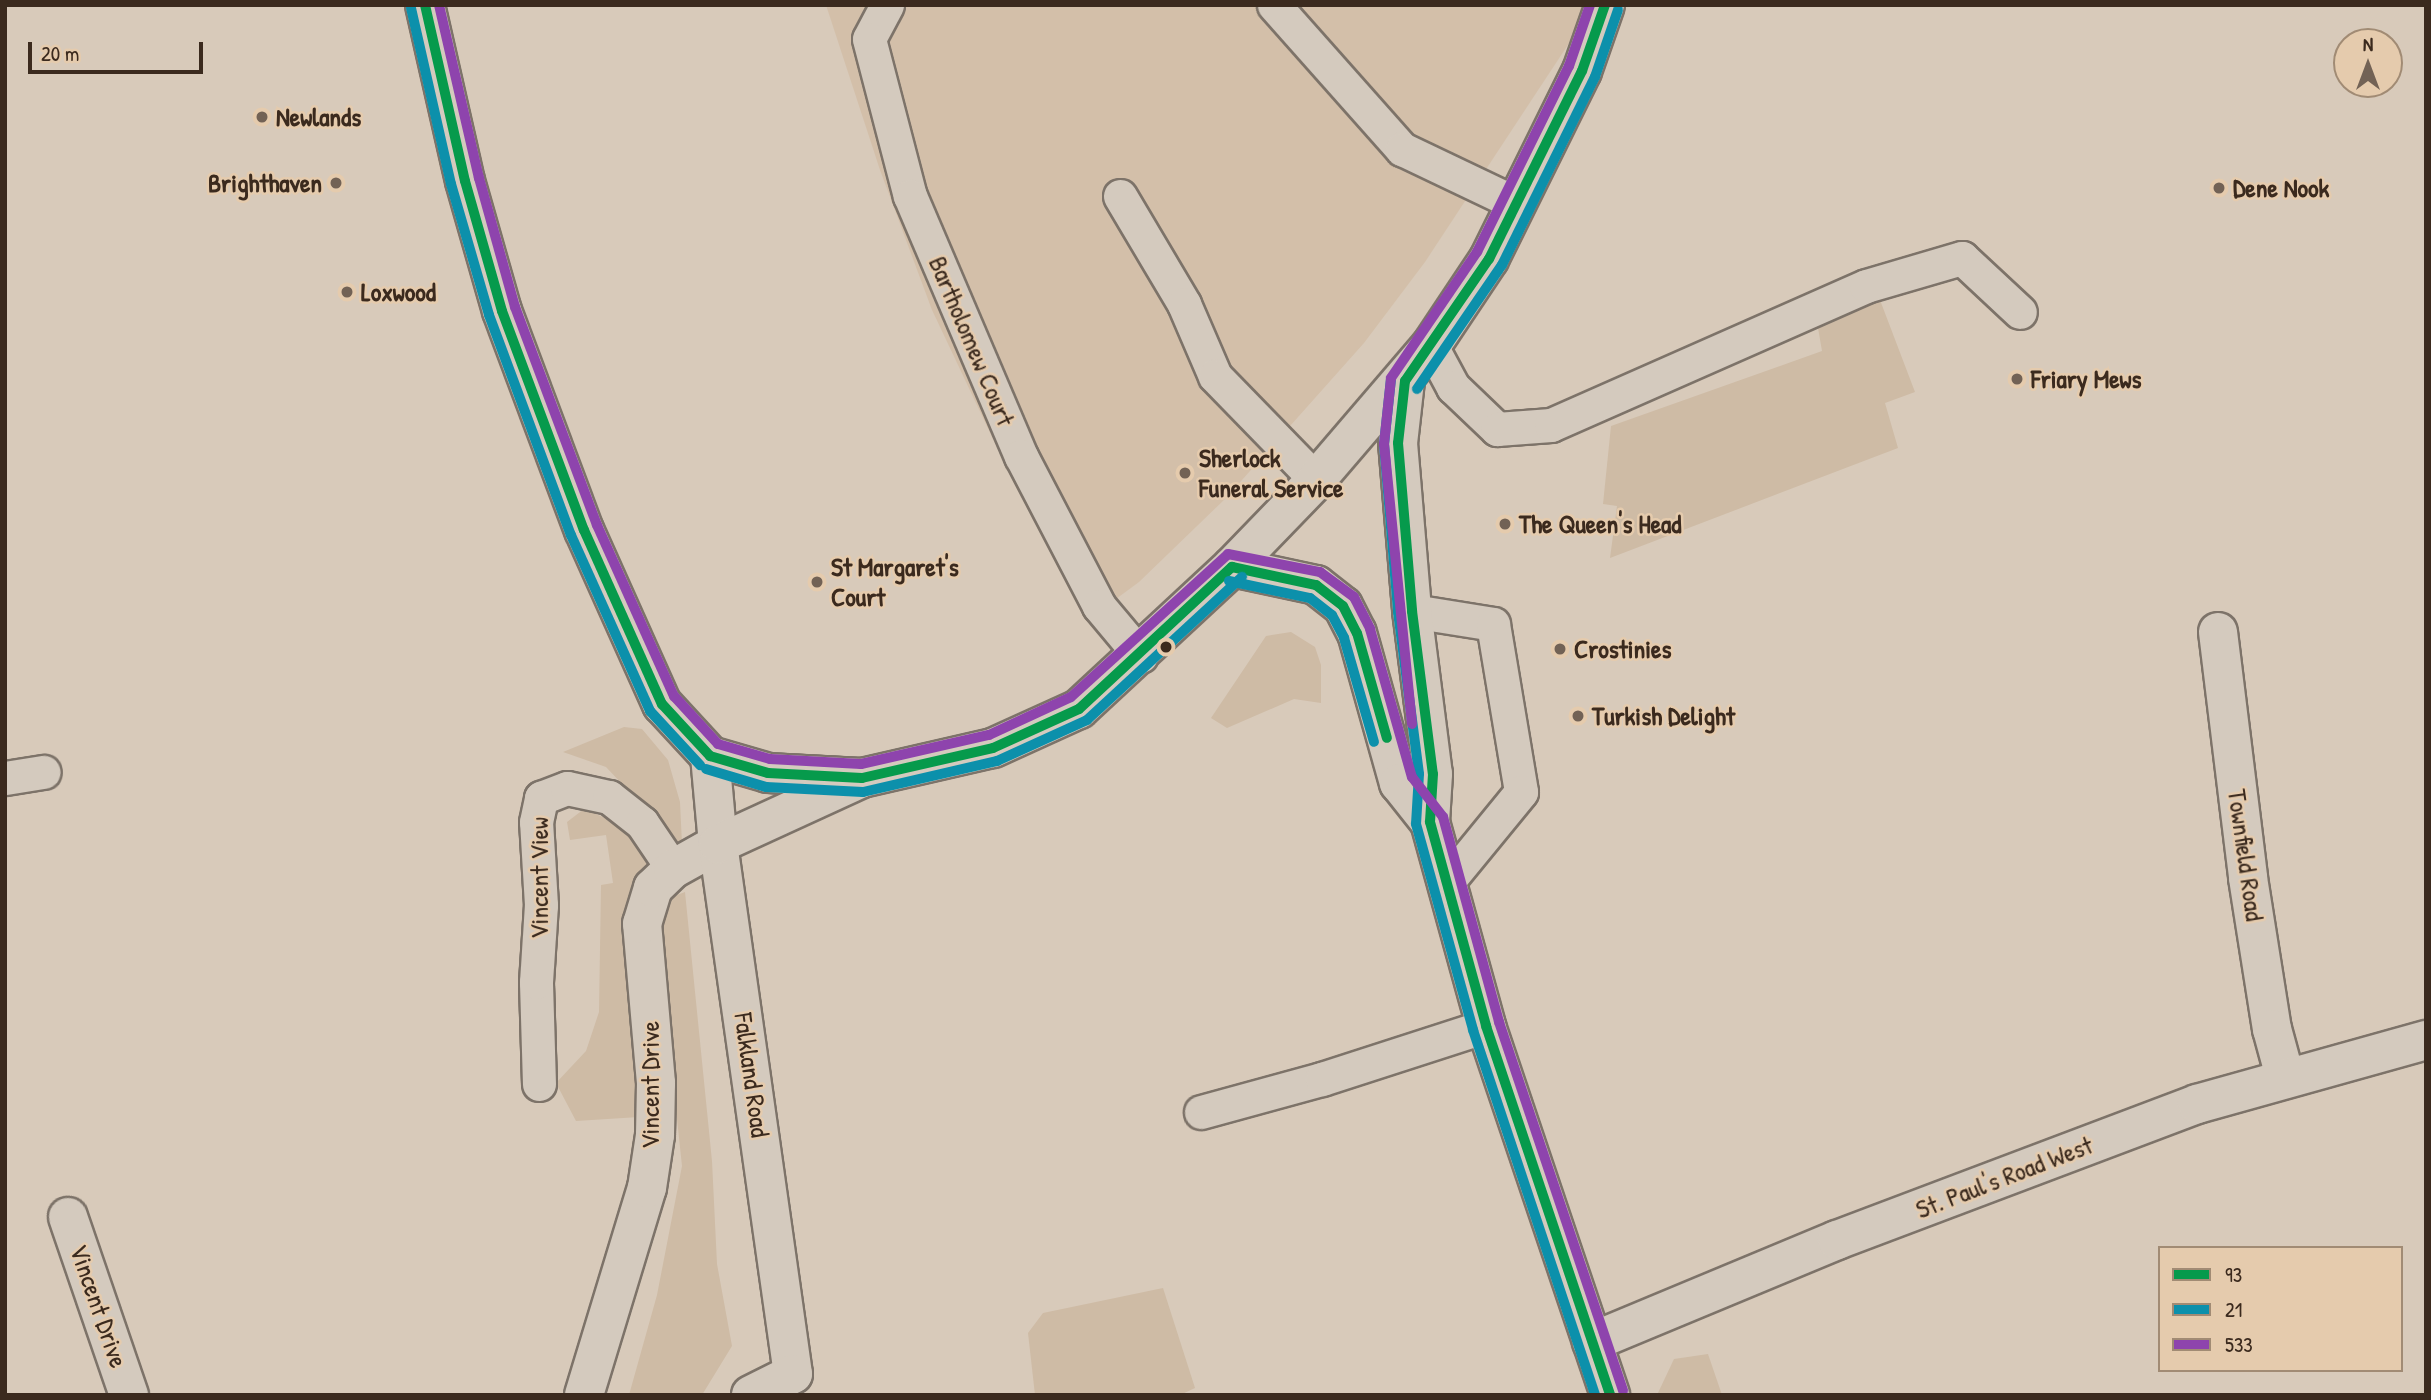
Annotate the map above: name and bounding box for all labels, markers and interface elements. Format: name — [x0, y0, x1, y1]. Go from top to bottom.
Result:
scale bar — [32, 28, 206, 72]
north arrow — [2333, 28, 2403, 98]
text: N — [2363, 31, 2373, 57]
text: 20 m — [41, 39, 79, 68]
place label: Newlands — [276, 101, 361, 133]
marker: Newlands — [254, 109, 270, 125]
place label: Brighthaven — [208, 167, 322, 199]
place label: Dene Nook — [2233, 172, 2329, 204]
marker: Brighthaven — [328, 175, 344, 191]
marker: Dene Nook — [2211, 180, 2227, 196]
street label: Bartholomew Court — [922, 251, 1022, 431]
place label: Loxwood — [361, 276, 436, 308]
marker: Loxwood — [339, 284, 355, 300]
place label: Friary Mews — [2031, 363, 2142, 395]
marker: Friary Mews — [2009, 371, 2025, 387]
place label: Sherlock Funeral Service — [1199, 442, 1343, 504]
marker: Sherlock Funeral Service — [1177, 465, 1193, 481]
place label: The Queen's Head — [1519, 508, 1681, 540]
marker: The Queen's Head — [1497, 516, 1513, 532]
place label: St Margaret's Court — [831, 551, 959, 612]
marker: St Margaret's Court — [809, 574, 825, 590]
place label: Crostinies — [1574, 633, 1671, 665]
unlabelled marker — [1159, 640, 1173, 654]
marker: Crostinies — [1552, 641, 1568, 657]
place label: Turkish Delight — [1592, 700, 1735, 732]
marker: Turkish Delight — [1570, 708, 1586, 724]
street label: Townfield Road — [2221, 787, 2271, 923]
street label: Vincent View — [523, 817, 555, 939]
street label: Falkland Road — [728, 1011, 776, 1139]
street label: Vincent Drive — [634, 1021, 666, 1149]
street label: St. Paul's Road West — [1911, 1129, 2097, 1225]
street label: Vincent Drive — [63, 1240, 135, 1372]
legend — [2158, 1246, 2403, 1372]
text: 93 — [2225, 1260, 2242, 1289]
text: 21 — [2225, 1295, 2242, 1324]
text: 533 — [2225, 1330, 2253, 1359]

